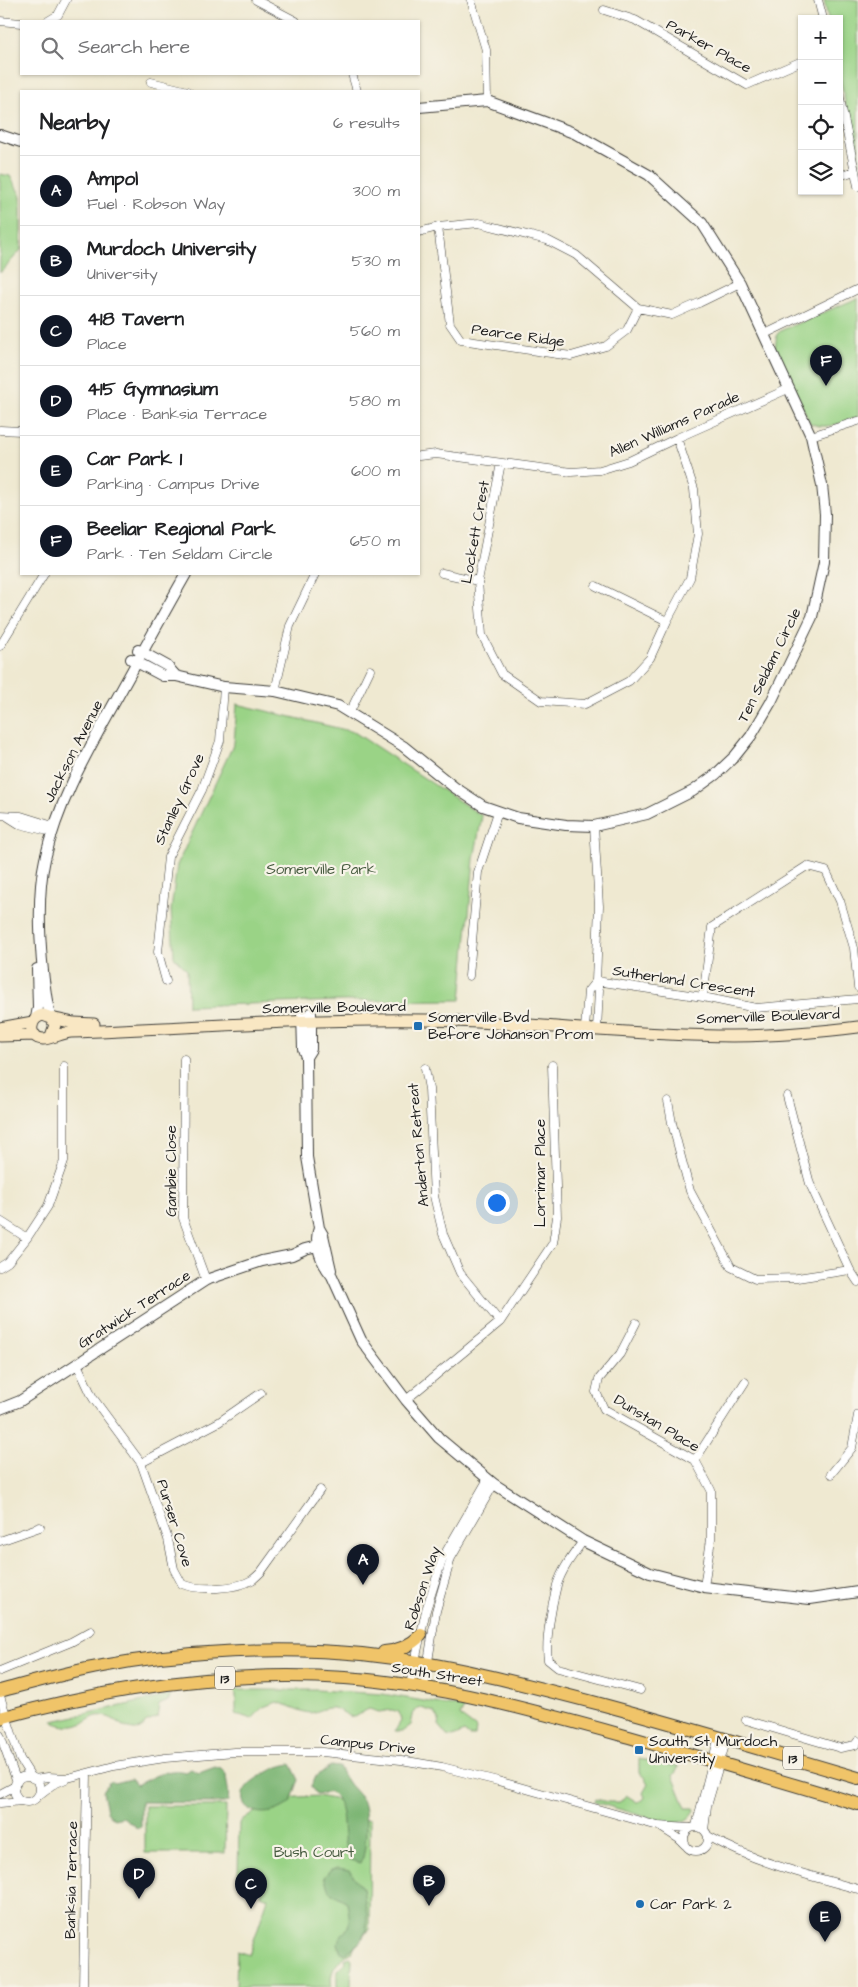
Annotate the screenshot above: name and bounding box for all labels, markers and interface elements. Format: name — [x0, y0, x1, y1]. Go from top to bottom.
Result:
street label: Parker Place — [662, 14, 755, 78]
map controls — [798, 15, 843, 195]
button: + — [798, 15, 843, 60]
search box — [20, 20, 420, 75]
icon: search — [38, 34, 66, 62]
text: Search here — [78, 34, 190, 61]
button: − — [798, 60, 843, 105]
button: locate — [798, 105, 843, 150]
text: Nearby — [40, 108, 110, 137]
text: 6 results — [333, 112, 400, 134]
button: layers — [798, 150, 843, 195]
text: Ampol — [87, 166, 138, 193]
text: A — [51, 180, 61, 202]
text: 300 m — [353, 180, 400, 202]
text: Fuel · Robson Way — [87, 193, 225, 215]
text: Murdoch University — [87, 236, 257, 263]
text: B — [50, 250, 62, 272]
text: 530 m — [352, 250, 400, 272]
text: University — [87, 263, 158, 285]
text: 418 Tavern — [87, 306, 184, 333]
street label: Pearce Ridge — [470, 319, 566, 353]
text: C — [50, 320, 62, 342]
text: 560 m — [350, 320, 400, 342]
text: Place — [87, 333, 127, 355]
pin: F — [810, 345, 842, 386]
text: 415 Gymnasium — [87, 376, 218, 403]
street label: Allen Williams Parade — [605, 386, 743, 463]
text: D — [51, 390, 61, 412]
text: 580 m — [349, 390, 400, 412]
text: Place · Banksia Terrace — [87, 403, 267, 425]
text: Car Park 1 — [87, 446, 182, 473]
text: E — [51, 460, 61, 482]
text: 600 m — [351, 460, 400, 482]
text: Parking · Campus Drive — [87, 473, 260, 495]
street label: Lockett Crest — [456, 479, 495, 585]
text: Beeliar Regional Park — [87, 516, 276, 543]
text: F — [50, 530, 62, 552]
text: 650 m — [350, 530, 400, 552]
text: Park · Ten Seldam Circle — [87, 543, 273, 565]
street label: Ten Seldam Circle — [733, 604, 806, 726]
street label: Jackson Avenue — [39, 696, 108, 806]
street label: Stanley Grove — [149, 750, 211, 849]
park label: Somerville Park — [266, 859, 376, 880]
street label: Sutherland Crescent — [611, 960, 757, 1003]
street label: Somerville Boulevard — [262, 996, 406, 1019]
street label: Somerville Boulevard — [696, 1003, 840, 1029]
place label: Somerville Bvd Before Johanson Prom — [428, 1007, 593, 1045]
marker: Somerville Bvd Before Johanson Prom — [412, 1020, 424, 1032]
street label: Anderton Retreat — [403, 1082, 434, 1208]
street label: Lorrimar Place — [530, 1119, 551, 1227]
street label: Gambie Close — [161, 1125, 182, 1217]
your location — [484, 1190, 510, 1216]
street label: Gratwick Terrace — [74, 1265, 195, 1354]
street label: Dunstan Place — [610, 1390, 704, 1457]
street label: Purser Cove — [151, 1477, 198, 1569]
pin: A — [347, 1544, 379, 1585]
street label: Robson Way — [399, 1544, 447, 1633]
street label: South Street — [390, 1657, 484, 1692]
road number: 13 — [215, 1666, 235, 1690]
street label: Campus Drive — [319, 1729, 417, 1760]
place label: South St Murdoch University — [649, 1731, 778, 1770]
marker: South St Murdoch University — [633, 1744, 645, 1756]
road number: 13 — [783, 1746, 803, 1770]
street label: Banksia Terrace — [60, 1821, 83, 1939]
park label: Bush Court — [274, 1842, 354, 1863]
pin: D — [123, 1858, 155, 1899]
pin: B — [413, 1865, 445, 1906]
pin: C — [235, 1868, 267, 1909]
place label: Car Park 2 — [650, 1894, 732, 1915]
marker: Car Park 2 — [634, 1898, 646, 1910]
pin: E — [809, 1901, 841, 1942]

